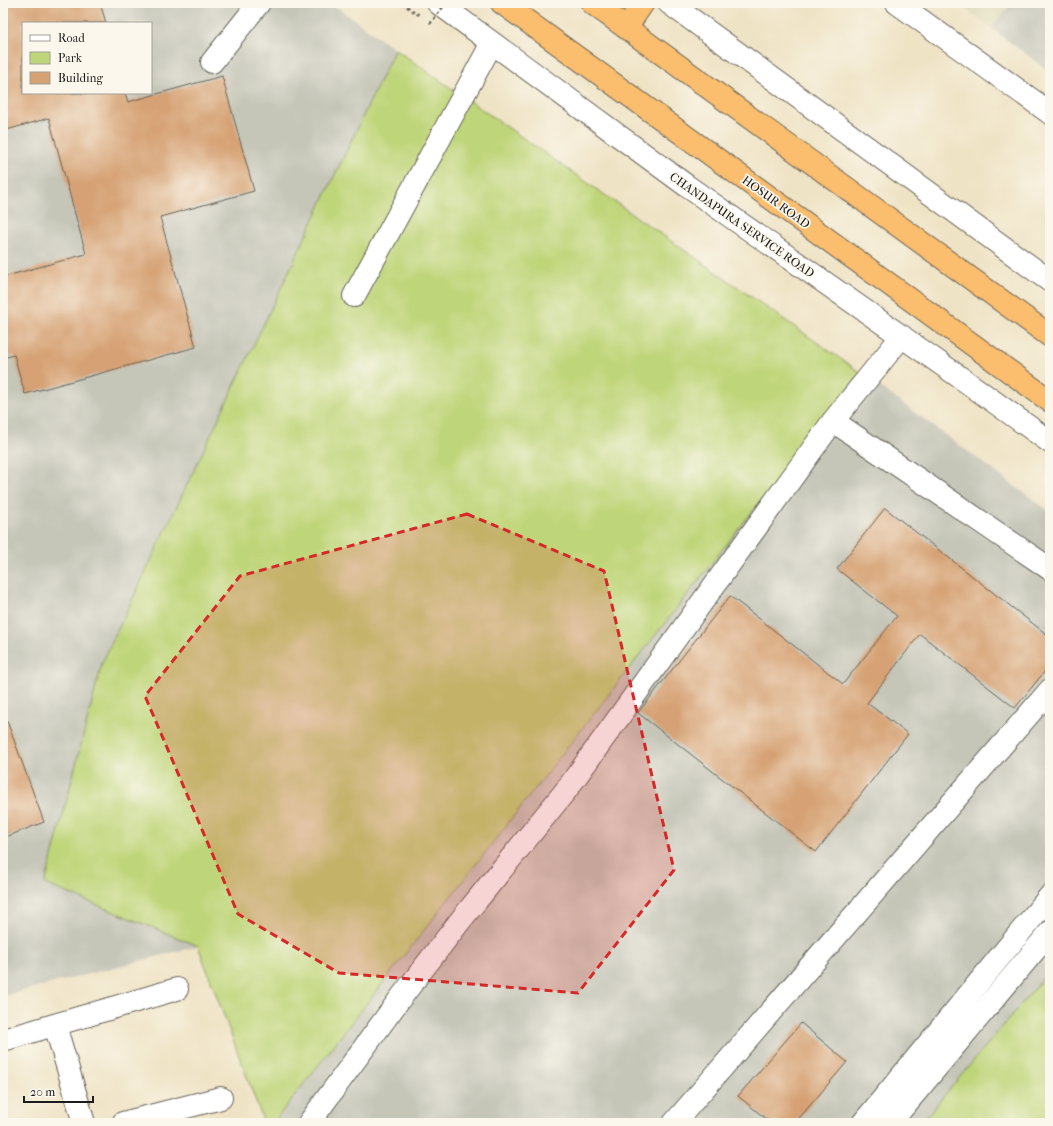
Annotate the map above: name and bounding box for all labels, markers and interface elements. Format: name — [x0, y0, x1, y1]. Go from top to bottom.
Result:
legend — [22, 22, 152, 94]
text: Road — [58, 31, 85, 45]
text: Park — [58, 51, 83, 65]
text: Building — [58, 71, 103, 85]
street label: CHANDAPURA SERVICE ROAD — [667, 170, 817, 280]
street label: HOSUR ROAD — [739, 173, 813, 231]
scale bar — [24, 1078, 93, 1104]
text: 20 m — [30, 1085, 55, 1099]

